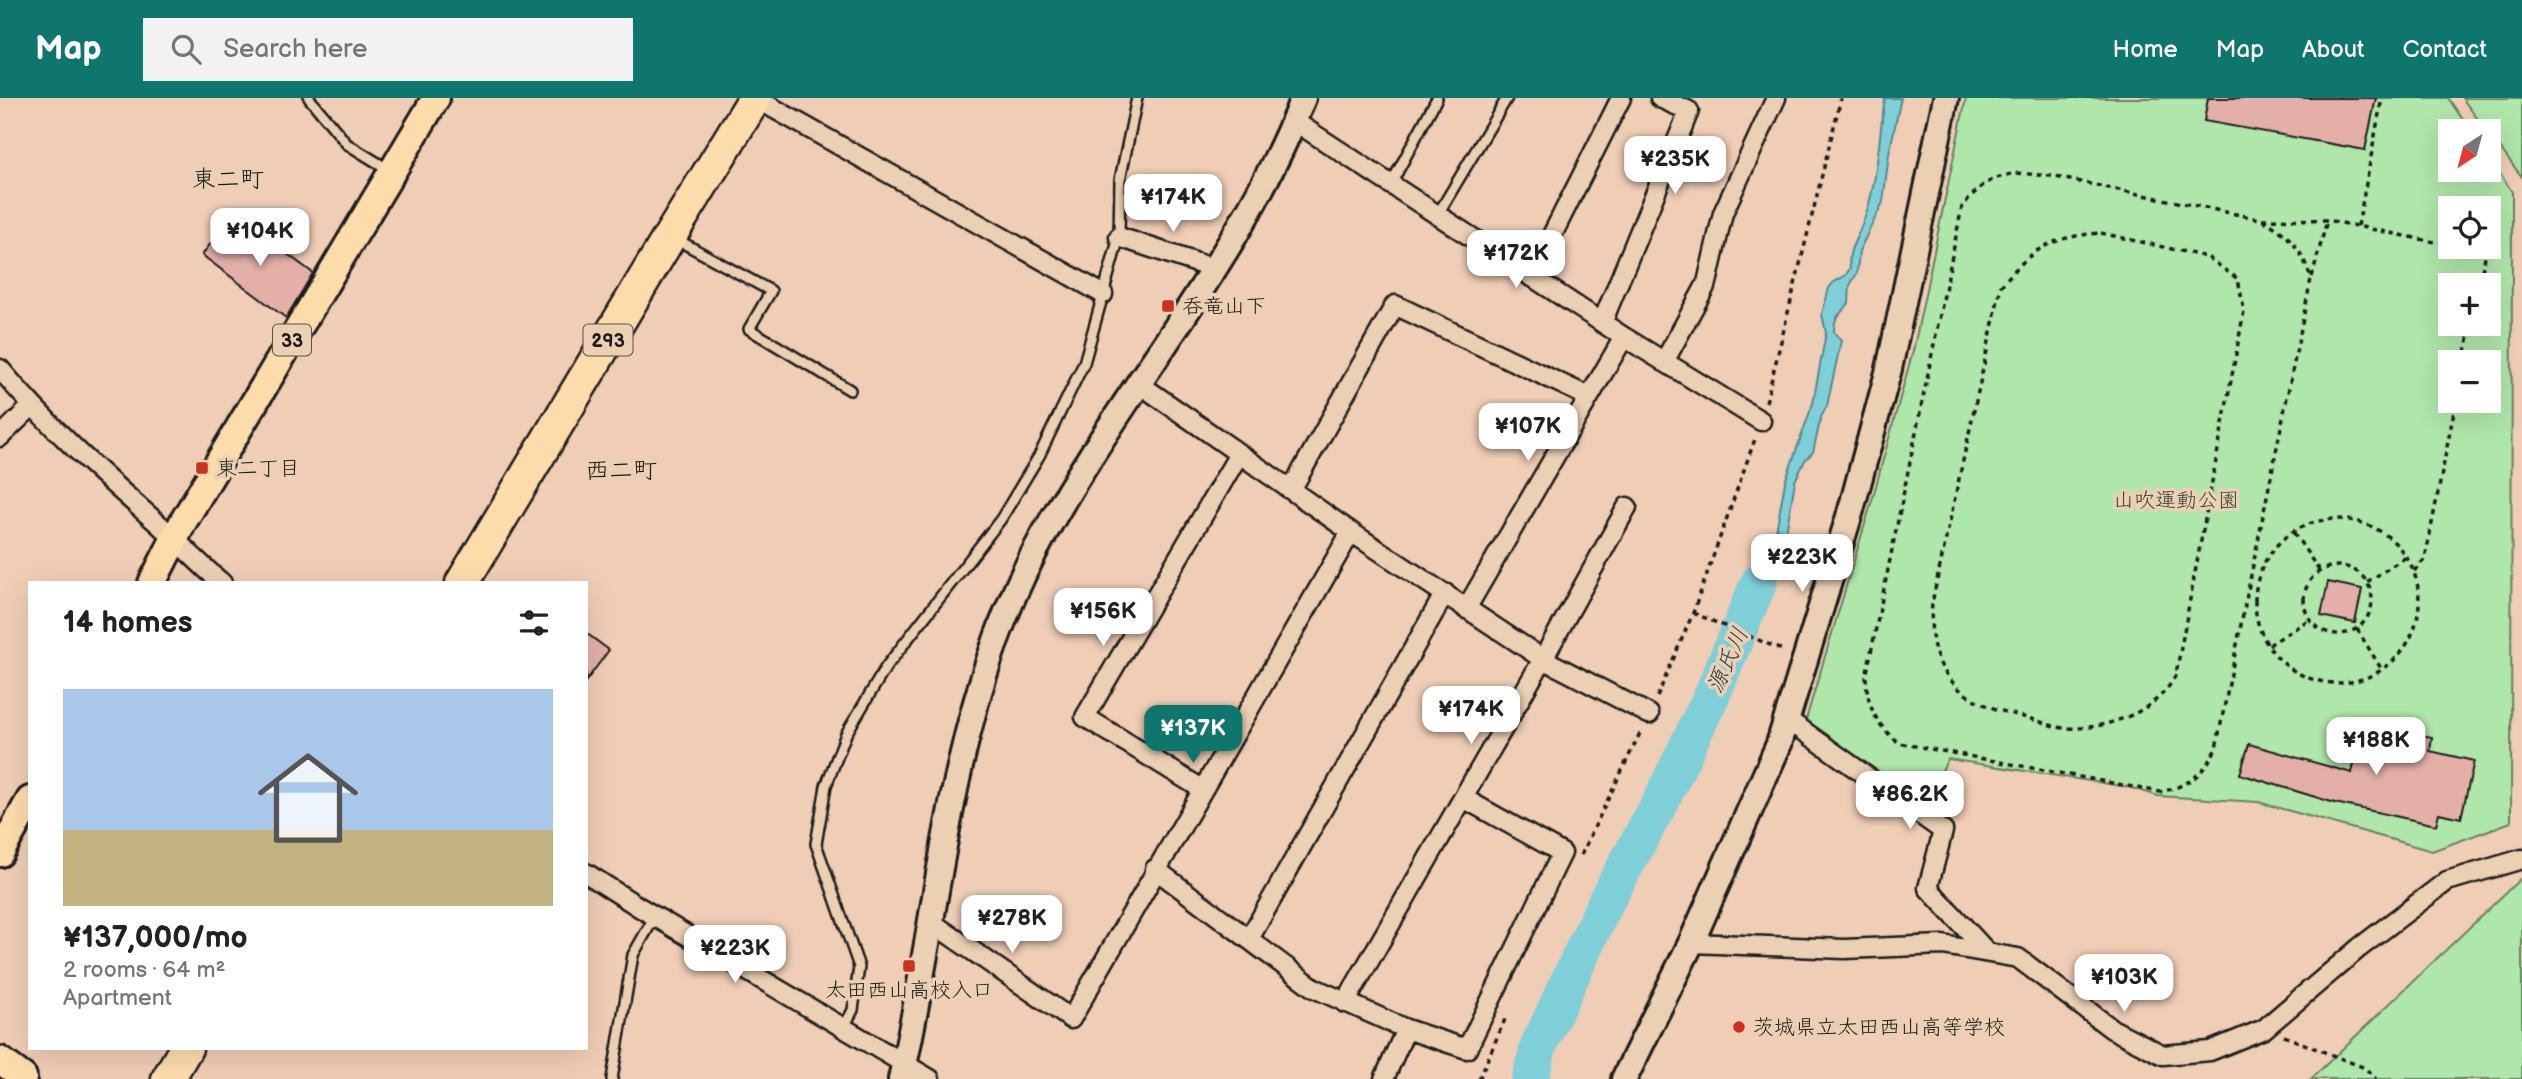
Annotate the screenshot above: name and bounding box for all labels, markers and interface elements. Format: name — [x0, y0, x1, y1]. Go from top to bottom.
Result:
search box — [143, 18, 633, 81]
text: Map — [35, 29, 101, 69]
icon: search — [167, 30, 205, 68]
text: Search here — [223, 34, 367, 65]
text: Home — [2113, 35, 2178, 64]
text: Map — [2216, 35, 2264, 64]
text: About — [2302, 35, 2364, 64]
text: Contact — [2402, 35, 2487, 64]
north arrow — [2438, 119, 2501, 182]
map controls — [2438, 119, 2501, 413]
pin: ¥235K — [1626, 136, 1724, 196]
text: ¥235K — [1640, 145, 1710, 173]
district label: 東二町 — [192, 165, 264, 194]
pin: ¥174K — [1124, 174, 1222, 234]
text: ¥174K — [1140, 183, 1206, 211]
button: locate — [2438, 196, 2501, 259]
pin: ¥104K — [211, 208, 309, 268]
text: ¥104K — [226, 217, 294, 245]
pin: ¥172K — [1467, 230, 1565, 290]
text: ¥172K — [1483, 239, 1549, 267]
button: + — [2438, 273, 2501, 336]
place label: 呑竜山下 — [1182, 294, 1266, 319]
marker: 呑竜山下 — [1160, 298, 1176, 314]
road number: 33 — [273, 324, 311, 356]
road number: 293 — [584, 324, 632, 356]
button: − — [2438, 350, 2501, 413]
pin: ¥107K — [1479, 404, 1577, 463]
text: ¥107K — [1495, 412, 1561, 440]
place label: 東二丁目 — [216, 456, 300, 481]
district label: 西二町 — [585, 456, 657, 485]
marker: 東二丁目 — [194, 460, 210, 476]
park label: 山吹運動公園 — [2113, 488, 2239, 513]
pin: ¥223K — [1753, 534, 1851, 594]
text: ¥223K — [1767, 543, 1837, 571]
pin: ¥156K — [1054, 588, 1152, 648]
text: ¥156K — [1070, 597, 1136, 625]
icon: filters — [515, 604, 553, 642]
text: 14 homes — [63, 605, 192, 641]
water label: 源氏川 — [1701, 623, 1755, 698]
pin: ¥174K — [1422, 686, 1520, 746]
text: ¥174K — [1438, 695, 1504, 723]
pin: ¥137K — [1144, 706, 1242, 765]
text: ¥137K — [1160, 714, 1226, 742]
pin: ¥188K — [2327, 718, 2425, 777]
text: ¥188K — [2342, 726, 2410, 754]
icon: home — [245, 735, 371, 861]
pin: ¥86.2K — [1853, 772, 1967, 831]
text: ¥86.2K — [1872, 780, 1948, 808]
pin: ¥278K — [963, 896, 1061, 955]
text: ¥278K — [977, 904, 1047, 932]
text: ¥137,000/mo — [63, 920, 248, 956]
pin: ¥223K — [686, 926, 784, 985]
text: ¥223K — [700, 934, 770, 962]
pin: ¥103K — [2075, 954, 2173, 1014]
text: 2 rooms · 64 m² — [63, 956, 225, 984]
marker: 太田西山高校入口 — [901, 958, 917, 974]
text: ¥103K — [2090, 963, 2158, 991]
place label: 太田西山高校入口 — [825, 978, 993, 1003]
text: Apartment — [63, 984, 172, 1012]
place label: 茨城県立太田西山高等学校 — [1753, 1015, 2005, 1040]
marker: 茨城県立太田西山高等学校 — [1731, 1019, 1747, 1035]

